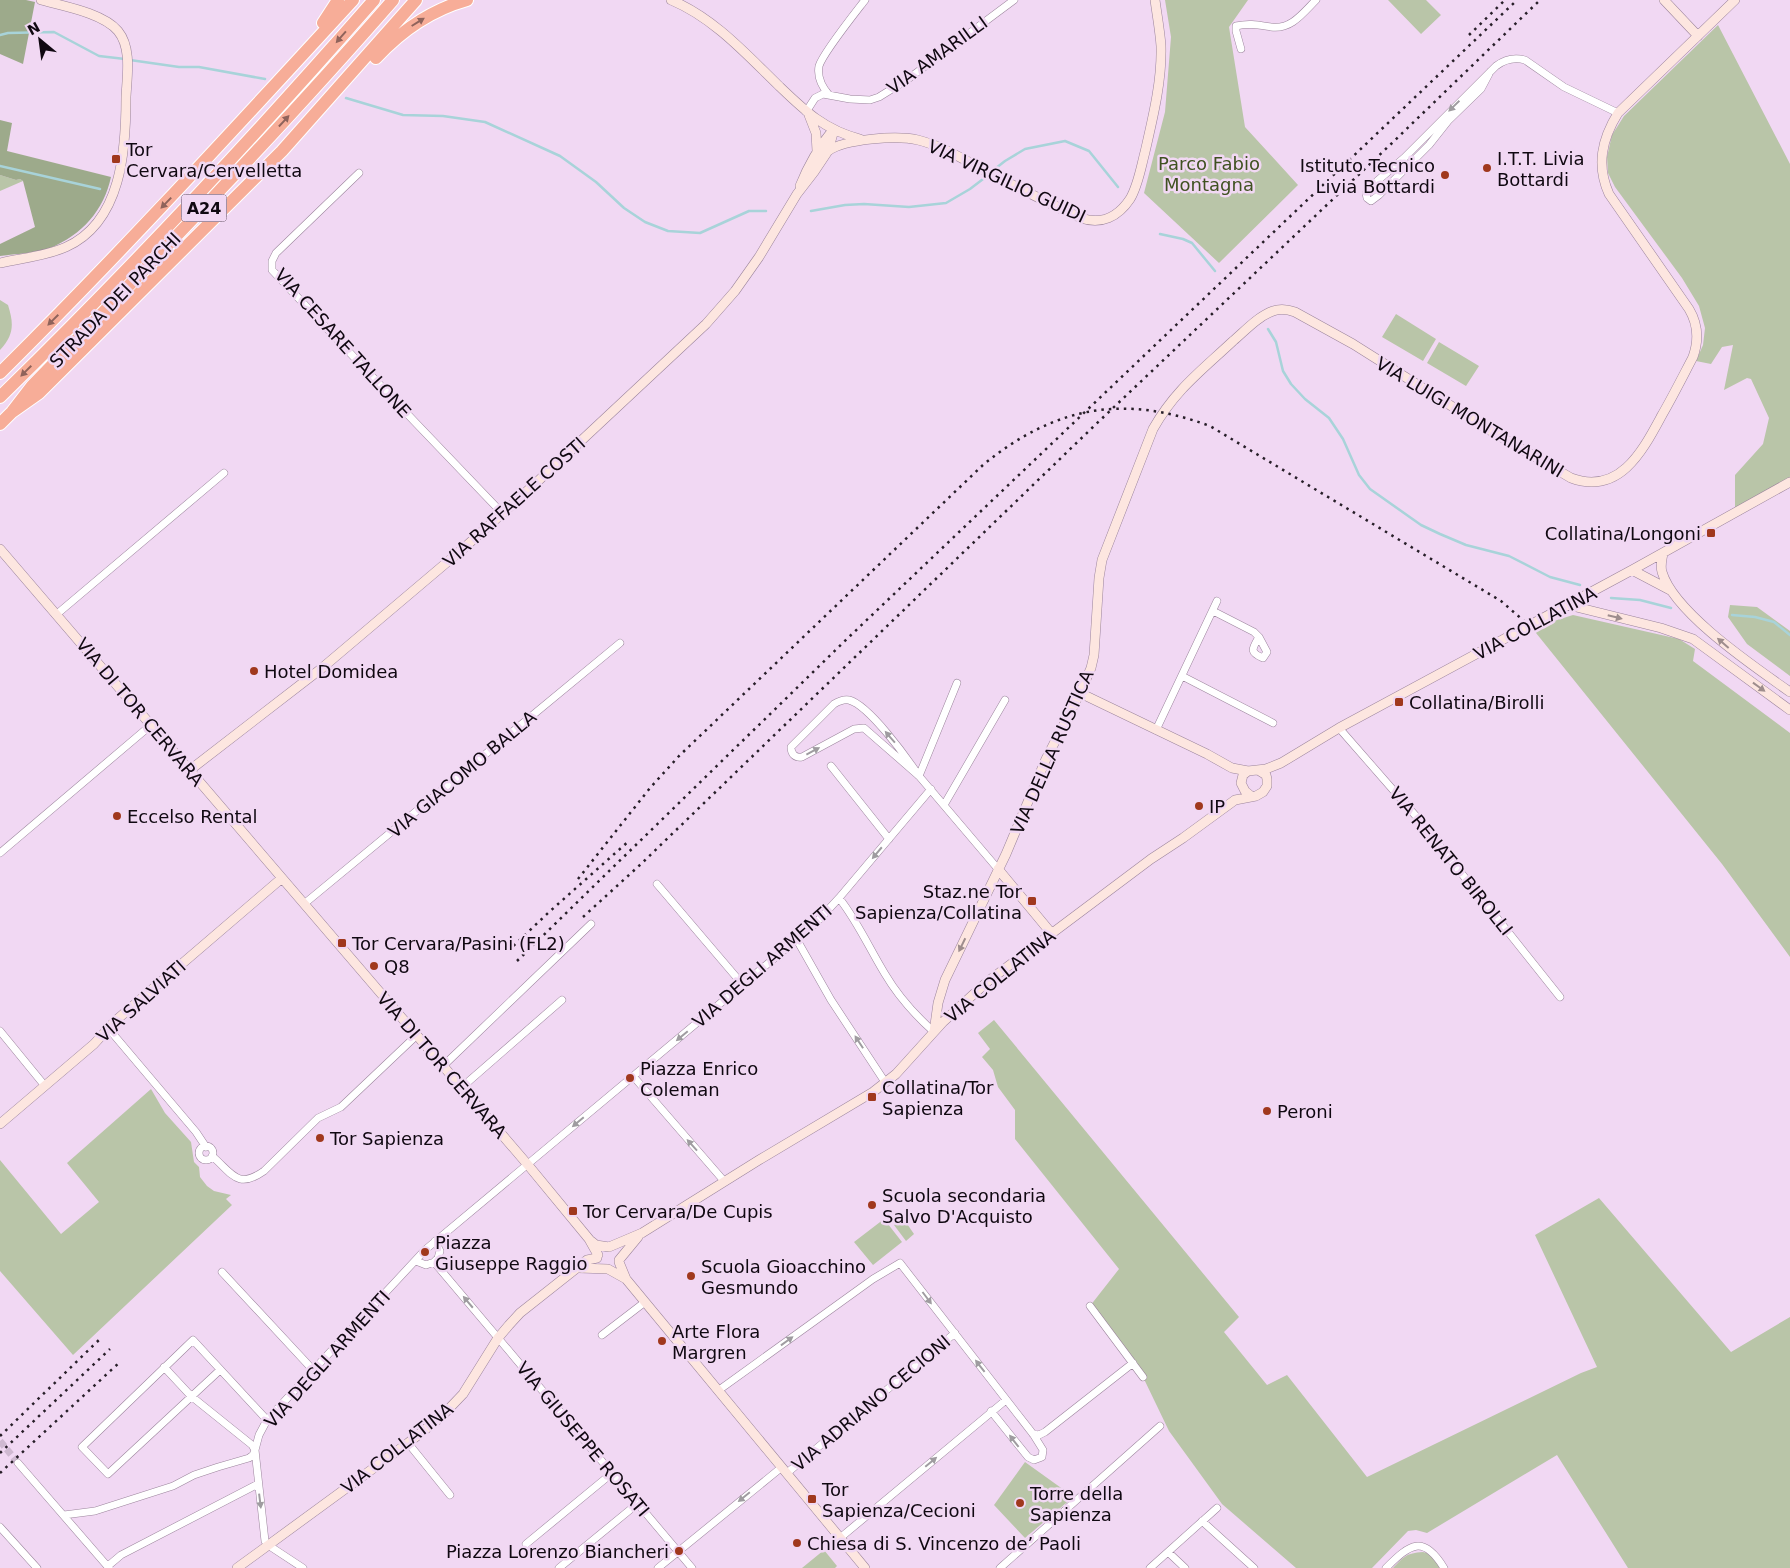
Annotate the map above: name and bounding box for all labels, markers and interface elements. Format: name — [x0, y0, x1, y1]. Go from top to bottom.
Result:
street label: VIA AMARILLI — [883, 12, 991, 98]
north arrow — [15, 15, 65, 65]
one-way arrow — [412, 17, 425, 26]
text: N — [25, 19, 43, 38]
one-way arrow — [336, 30, 347, 43]
one-way arrow — [1449, 100, 1461, 112]
one-way arrow — [278, 116, 290, 128]
street label: VIA VIRGILIO GUIDI — [925, 135, 1089, 227]
place label: Tor Cervara/Cervelletta — [125, 139, 302, 181]
place label: I.T.T. Livia Bottardi — [1497, 148, 1585, 190]
marker: Tor Cervara/Cervelletta — [110, 153, 122, 165]
park label: Parco Fabio Montagna — [1158, 153, 1260, 195]
place label: Istituto Tecnico Livia Bottardi — [1300, 155, 1435, 197]
marker: I.T.T. Livia Bottardi — [1481, 162, 1493, 174]
marker: Istituto Tecnico Livia Bottardi — [1439, 169, 1451, 181]
road number: A24 — [182, 194, 226, 222]
one-way arrow — [160, 197, 172, 209]
street label: STRADA DEI PARCHI — [45, 228, 185, 372]
street label: VIA CESARE TALLONE — [270, 264, 416, 422]
one-way arrow — [47, 314, 59, 326]
street label: VIA LUIGI MONTANARINI — [1372, 352, 1568, 482]
one-way arrow — [20, 365, 32, 377]
street label: VIA RAFFAELE COSTI — [439, 433, 589, 571]
place label: Collatina/Longoni — [1545, 523, 1701, 544]
marker: Collatina/Longoni — [1705, 527, 1717, 539]
street label: VIA COLLATINA — [1470, 582, 1601, 664]
one-way arrow — [1608, 613, 1623, 621]
street label: VIA DI TOR CERVARA — [72, 634, 209, 791]
one-way arrow — [1716, 637, 1729, 648]
place label: Hotel Domidea — [264, 661, 398, 682]
marker: Hotel Domidea — [248, 665, 260, 677]
street label: VIA DELLA RUSTICA — [1006, 666, 1098, 837]
one-way arrow — [1752, 682, 1765, 693]
place label: Collatina/Birolli — [1409, 692, 1545, 713]
marker: Collatina/Birolli — [1393, 696, 1405, 708]
street label: VIA GIACOMO BALLA — [384, 706, 541, 842]
one-way arrow — [884, 731, 896, 743]
one-way arrow — [806, 747, 819, 756]
street label: VIA RENATO BIROLLI — [1385, 783, 1517, 939]
place label: IP — [1209, 796, 1225, 817]
marker: IP — [1193, 800, 1205, 812]
place label: Eccelso Rental — [127, 806, 258, 827]
marker: Eccelso Rental — [111, 810, 123, 822]
one-way arrow — [871, 847, 882, 860]
place label: Staz.ne Tor Sapienza/Collatina — [855, 881, 1023, 923]
marker: Staz.ne Tor Sapienza/Collatina — [1026, 895, 1038, 907]
street label: VIA DEGLI ARMENTI — [688, 900, 836, 1032]
street label: VIA COLLATINA — [941, 925, 1060, 1027]
place label: Tor Cervara/Pasini (FL2) — [351, 933, 565, 954]
marker: Tor Cervara/Pasini (FL2) — [336, 937, 348, 949]
one-way arrow — [958, 938, 966, 952]
street label: VIA SALVIATI — [92, 956, 190, 1046]
place label: Q8 — [384, 956, 410, 977]
marker: Q8 — [368, 960, 380, 972]
street label: VIA DI TOR CERVARA — [373, 988, 512, 1143]
one-way arrow — [676, 1030, 689, 1041]
one-way arrow — [854, 1035, 863, 1048]
place label: Piazza Enrico Coleman — [640, 1058, 758, 1100]
marker: Piazza Enrico Coleman — [624, 1072, 636, 1084]
place label: Collatina/Tor Sapienza — [882, 1077, 994, 1119]
marker: Collatina/Tor Sapienza — [866, 1091, 878, 1103]
place label: Peroni — [1277, 1101, 1333, 1122]
marker: Peroni — [1261, 1105, 1273, 1117]
one-way arrow — [572, 1117, 585, 1128]
place label: Tor Sapienza — [329, 1128, 444, 1149]
marker: Tor Sapienza — [314, 1132, 326, 1144]
one-way arrow — [686, 1138, 697, 1151]
place label: Scuola secondaria Salvo D'Acquisto — [882, 1185, 1046, 1227]
marker: Scuola secondaria Salvo D'Acquisto — [866, 1199, 878, 1211]
place label: Tor Cervara/De Cupis — [582, 1201, 773, 1222]
marker: Tor Cervara/De Cupis — [567, 1205, 579, 1217]
place label: Piazza Giuseppe Raggio — [435, 1232, 587, 1274]
marker: Piazza Giuseppe Raggio — [419, 1246, 431, 1258]
place label: Scuola Gioacchino Gesmundo — [701, 1256, 866, 1298]
marker: Scuola Gioacchino Gesmundo — [685, 1270, 697, 1282]
street label: VIA DEGLI ARMENTI — [260, 1286, 394, 1432]
one-way arrow — [922, 1291, 933, 1304]
one-way arrow — [462, 1297, 474, 1309]
place label: Arte Flora Margren — [672, 1321, 760, 1363]
street label: VIA ADRIANO CECIONI — [788, 1331, 954, 1475]
marker: Arte Flora Margren — [656, 1335, 668, 1347]
one-way arrow — [780, 1336, 794, 1346]
street label: VIA GIUSEPPE ROSATI — [512, 1357, 654, 1521]
one-way arrow — [975, 1360, 986, 1373]
street label: VIA COLLATINA — [337, 1397, 458, 1498]
one-way arrow — [1009, 1434, 1019, 1448]
one-way arrow — [924, 1456, 937, 1467]
place label: Tor Sapienza/Cecioni — [821, 1479, 976, 1521]
place label: Torre della Sapienza — [1029, 1483, 1123, 1525]
one-way arrow — [738, 1492, 751, 1503]
one-way arrow — [256, 1493, 264, 1509]
marker: Tor Sapienza/Cecioni — [806, 1493, 818, 1505]
marker: Torre della Sapienza — [1014, 1497, 1026, 1509]
place label: Chiesa di S. Vincenzo de’ Paoli — [807, 1533, 1081, 1554]
marker: Chiesa di S. Vincenzo de’ Paoli — [791, 1537, 803, 1549]
place label: Piazza Lorenzo Biancheri — [446, 1541, 669, 1562]
marker: Piazza Lorenzo Biancheri — [673, 1545, 685, 1557]

